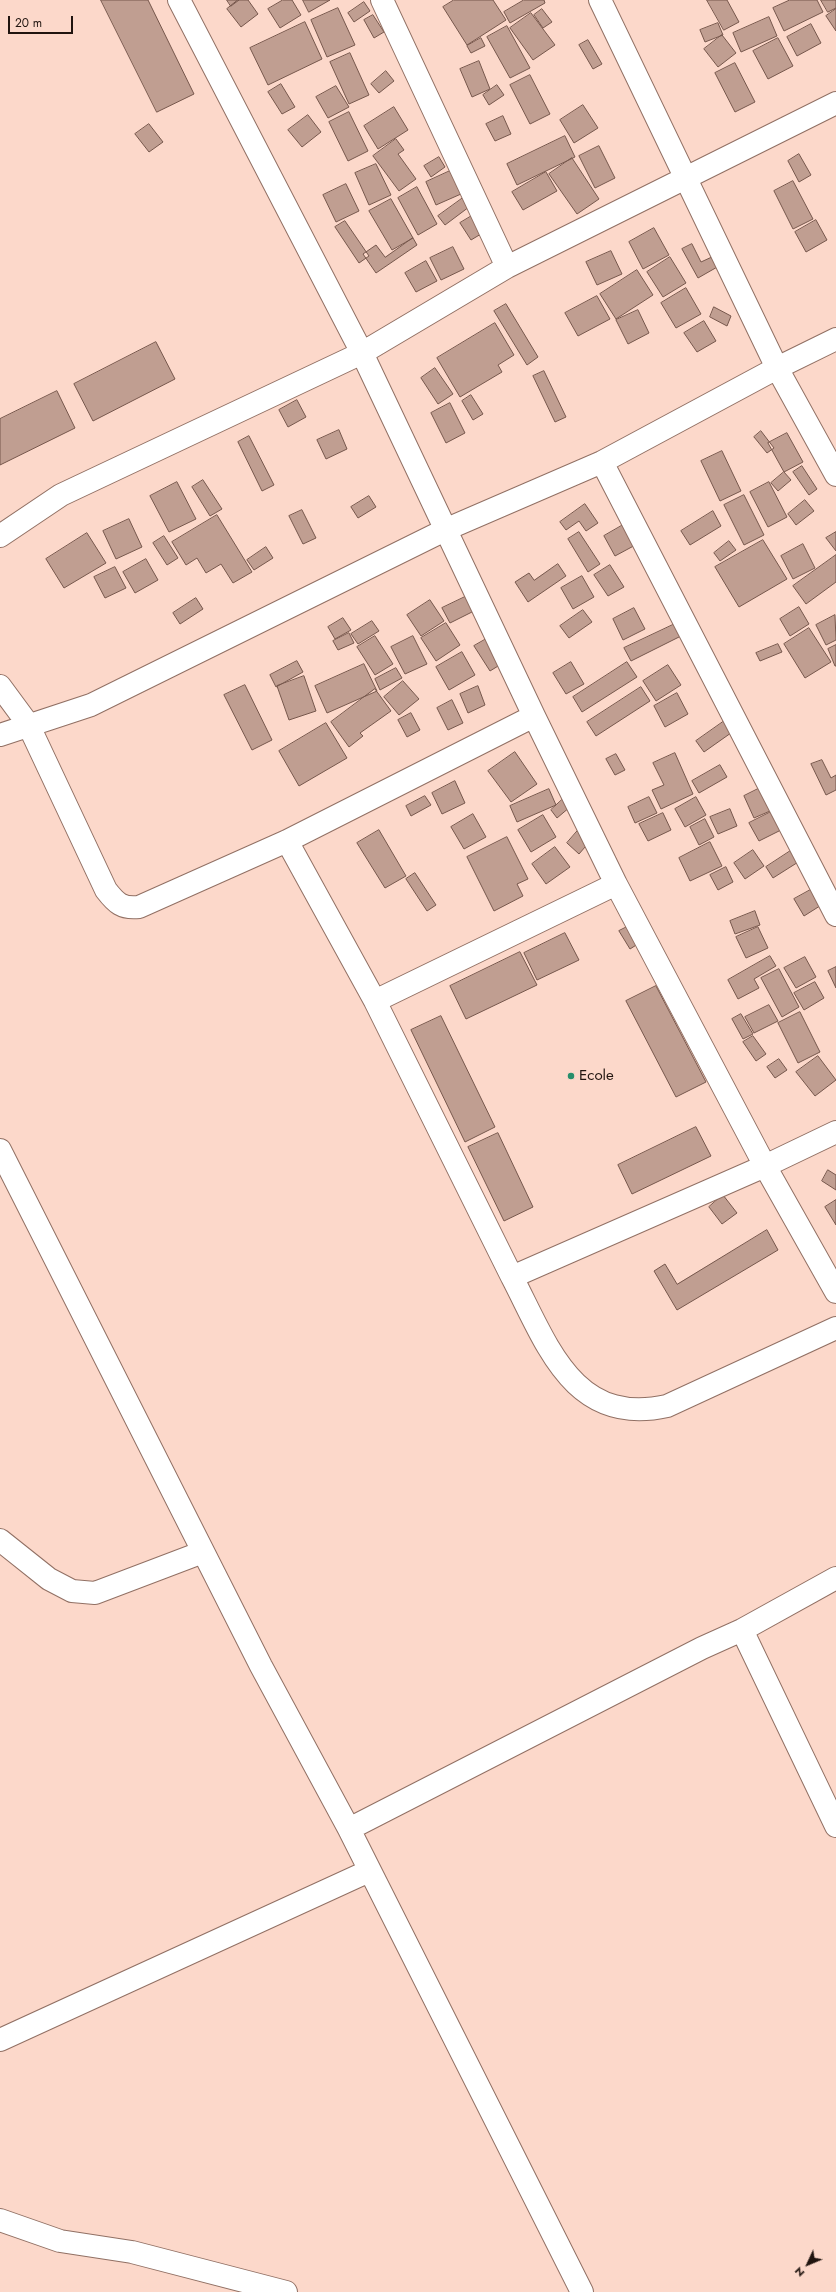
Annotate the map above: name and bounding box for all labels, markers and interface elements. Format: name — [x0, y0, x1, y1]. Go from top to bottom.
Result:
scale bar — [10, 8, 75, 34]
text: 20 m — [15, 14, 42, 32]
place label: Ecole — [579, 1067, 614, 1085]
marker: Ecole — [566, 1071, 576, 1081]
north arrow — [788, 2244, 828, 2284]
text: N — [791, 2264, 808, 2281]

